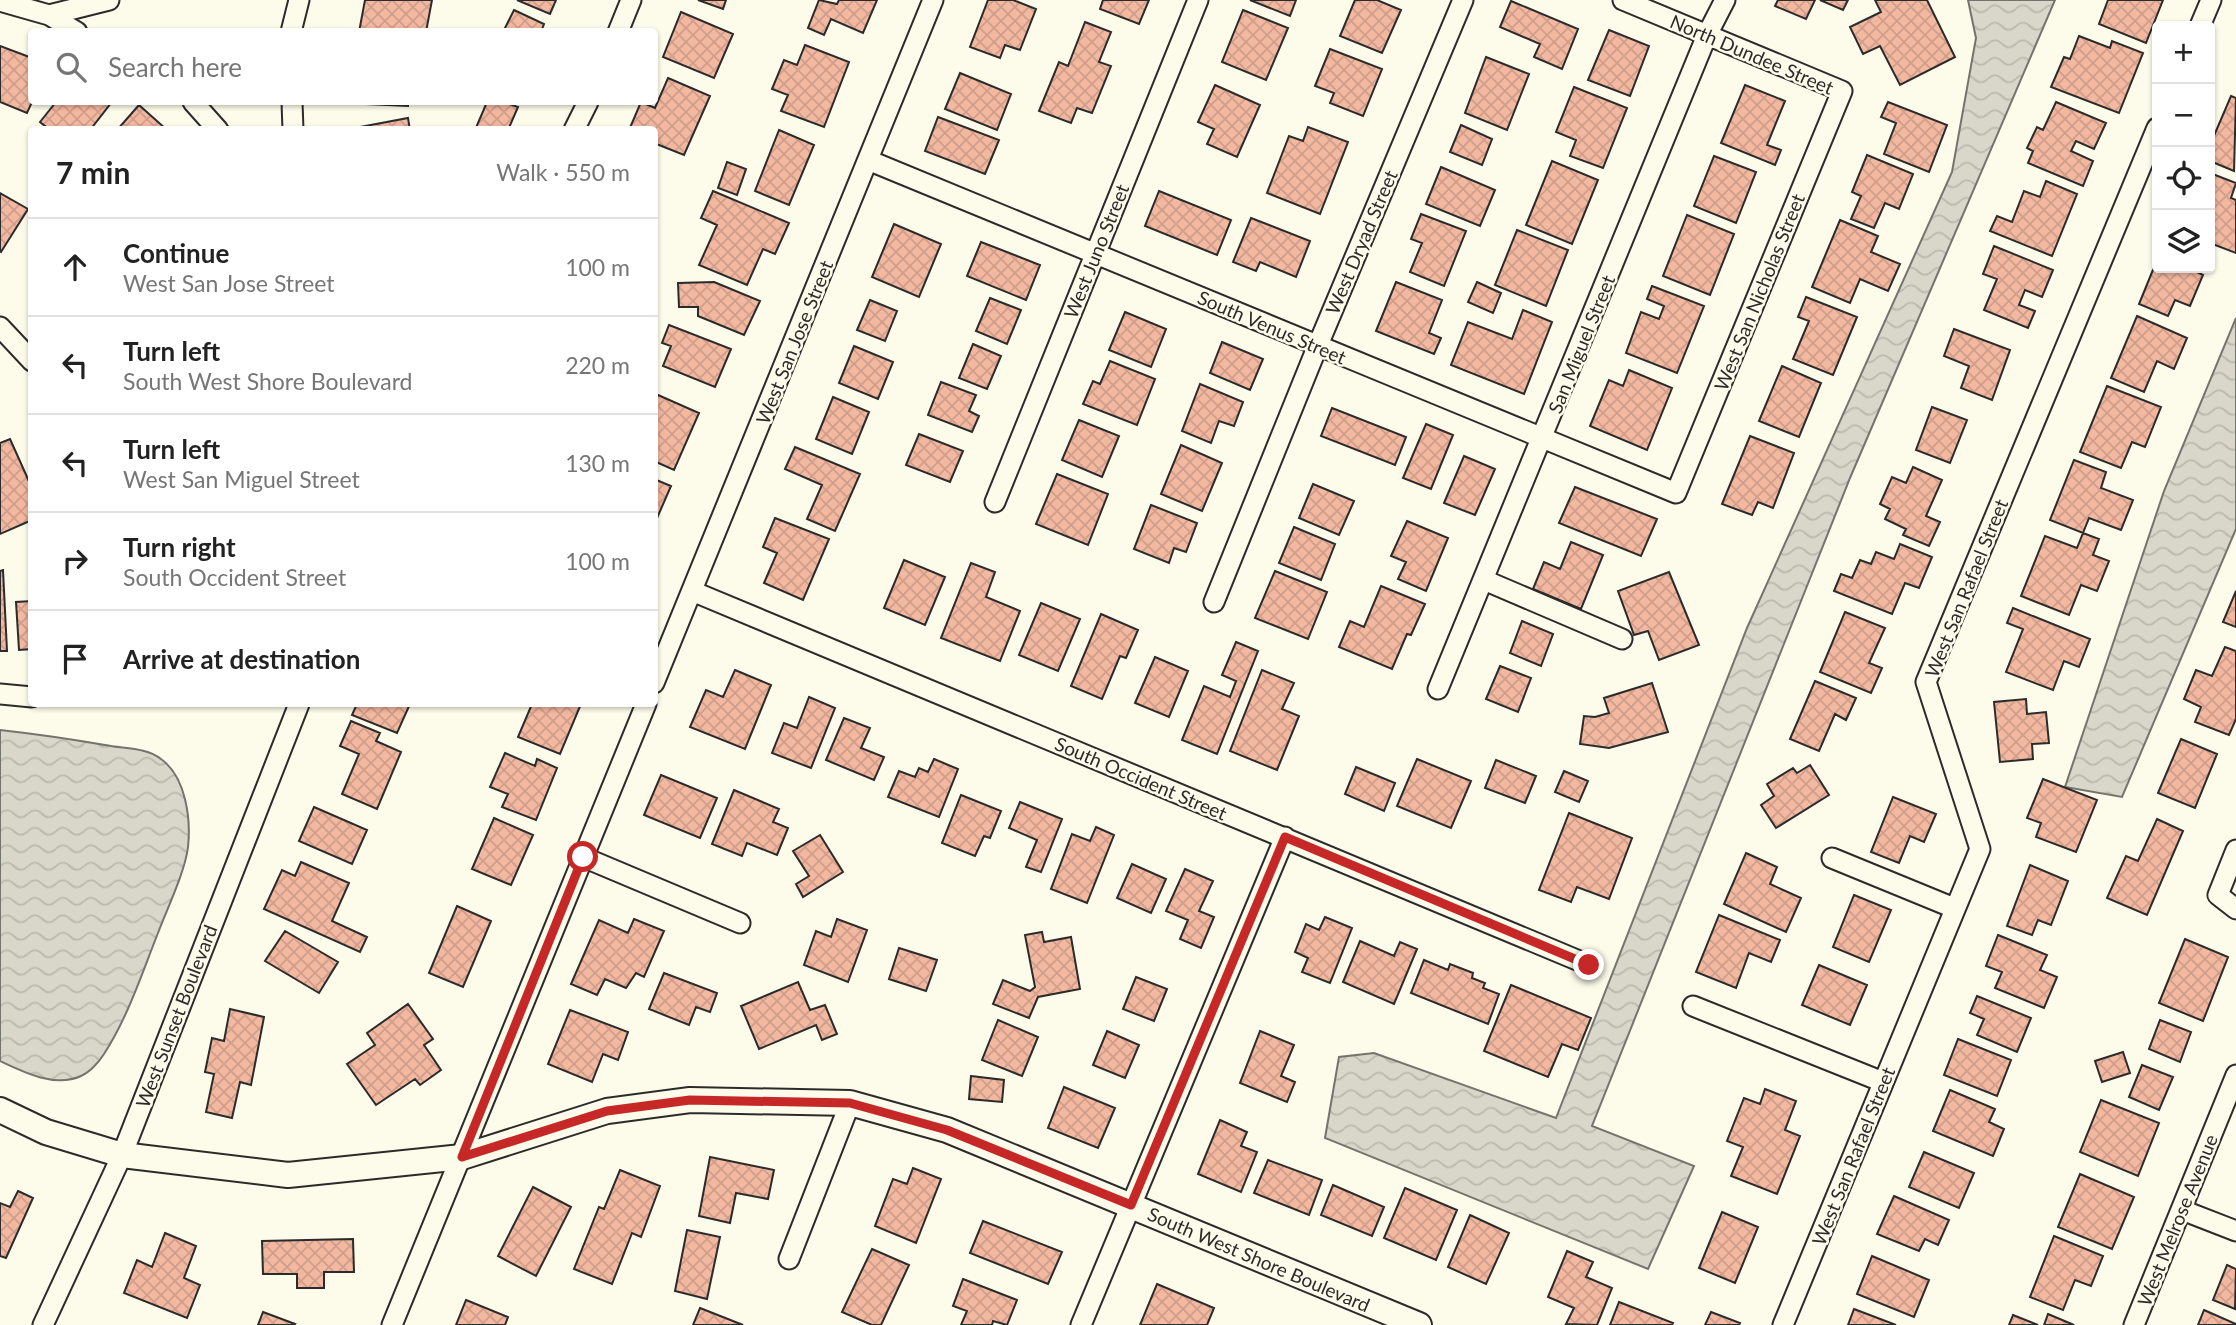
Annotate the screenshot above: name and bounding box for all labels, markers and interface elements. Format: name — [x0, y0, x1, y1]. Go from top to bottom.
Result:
street label: North Dundee Street — [1667, 9, 1837, 99]
map controls — [2152, 21, 2215, 273]
button: + — [2152, 21, 2215, 84]
search box — [28, 28, 658, 105]
icon: search — [52, 48, 90, 86]
text: Search here — [108, 51, 242, 83]
button: − — [2152, 84, 2215, 147]
button: locate — [2152, 147, 2215, 210]
text: 7 min — [56, 154, 130, 190]
text: Walk · 550 m — [496, 158, 630, 186]
street label: West Dryad Street — [1320, 166, 1402, 318]
street label: West Juno Street — [1059, 180, 1133, 321]
street label: West San Nicholas Street — [1709, 190, 1809, 394]
button: layers — [2152, 210, 2215, 273]
text: Continue — [123, 237, 229, 269]
icon: ahead — [56, 248, 94, 286]
text: 100 m — [565, 253, 630, 281]
street label: West San Jose Street — [751, 257, 837, 427]
text: West San Jose Street — [123, 269, 334, 297]
street label: San Miguel Street — [1543, 271, 1619, 416]
street label: South Venus Street — [1194, 285, 1350, 369]
text: Turn left — [123, 335, 220, 367]
icon: left — [56, 346, 94, 384]
text: 220 m — [565, 351, 630, 379]
text: South West Shore Boulevard — [123, 367, 413, 395]
text: Turn left — [123, 433, 220, 465]
icon: left — [56, 444, 94, 482]
text: 130 m — [565, 449, 630, 477]
text: West San Miguel Street — [123, 465, 360, 493]
street label: West San Rafael Street — [1920, 495, 2012, 680]
text: Turn right — [123, 531, 236, 563]
icon: right — [56, 542, 94, 580]
text: 100 m — [565, 547, 630, 575]
text: South Occident Street — [123, 563, 346, 591]
icon: arrive — [56, 640, 94, 678]
text: Arrive at destination — [123, 643, 360, 675]
street label: South Occident Street — [1052, 731, 1231, 825]
route start — [567, 841, 598, 872]
street label: West Sunset Boulevard — [131, 921, 221, 1111]
route end — [1573, 949, 1604, 980]
street label: West San Rafael Street — [1807, 1063, 1899, 1248]
street label: West Melrose Avenue — [2132, 1131, 2222, 1309]
street label: South West Shore Boulevard — [1144, 1202, 1374, 1316]

